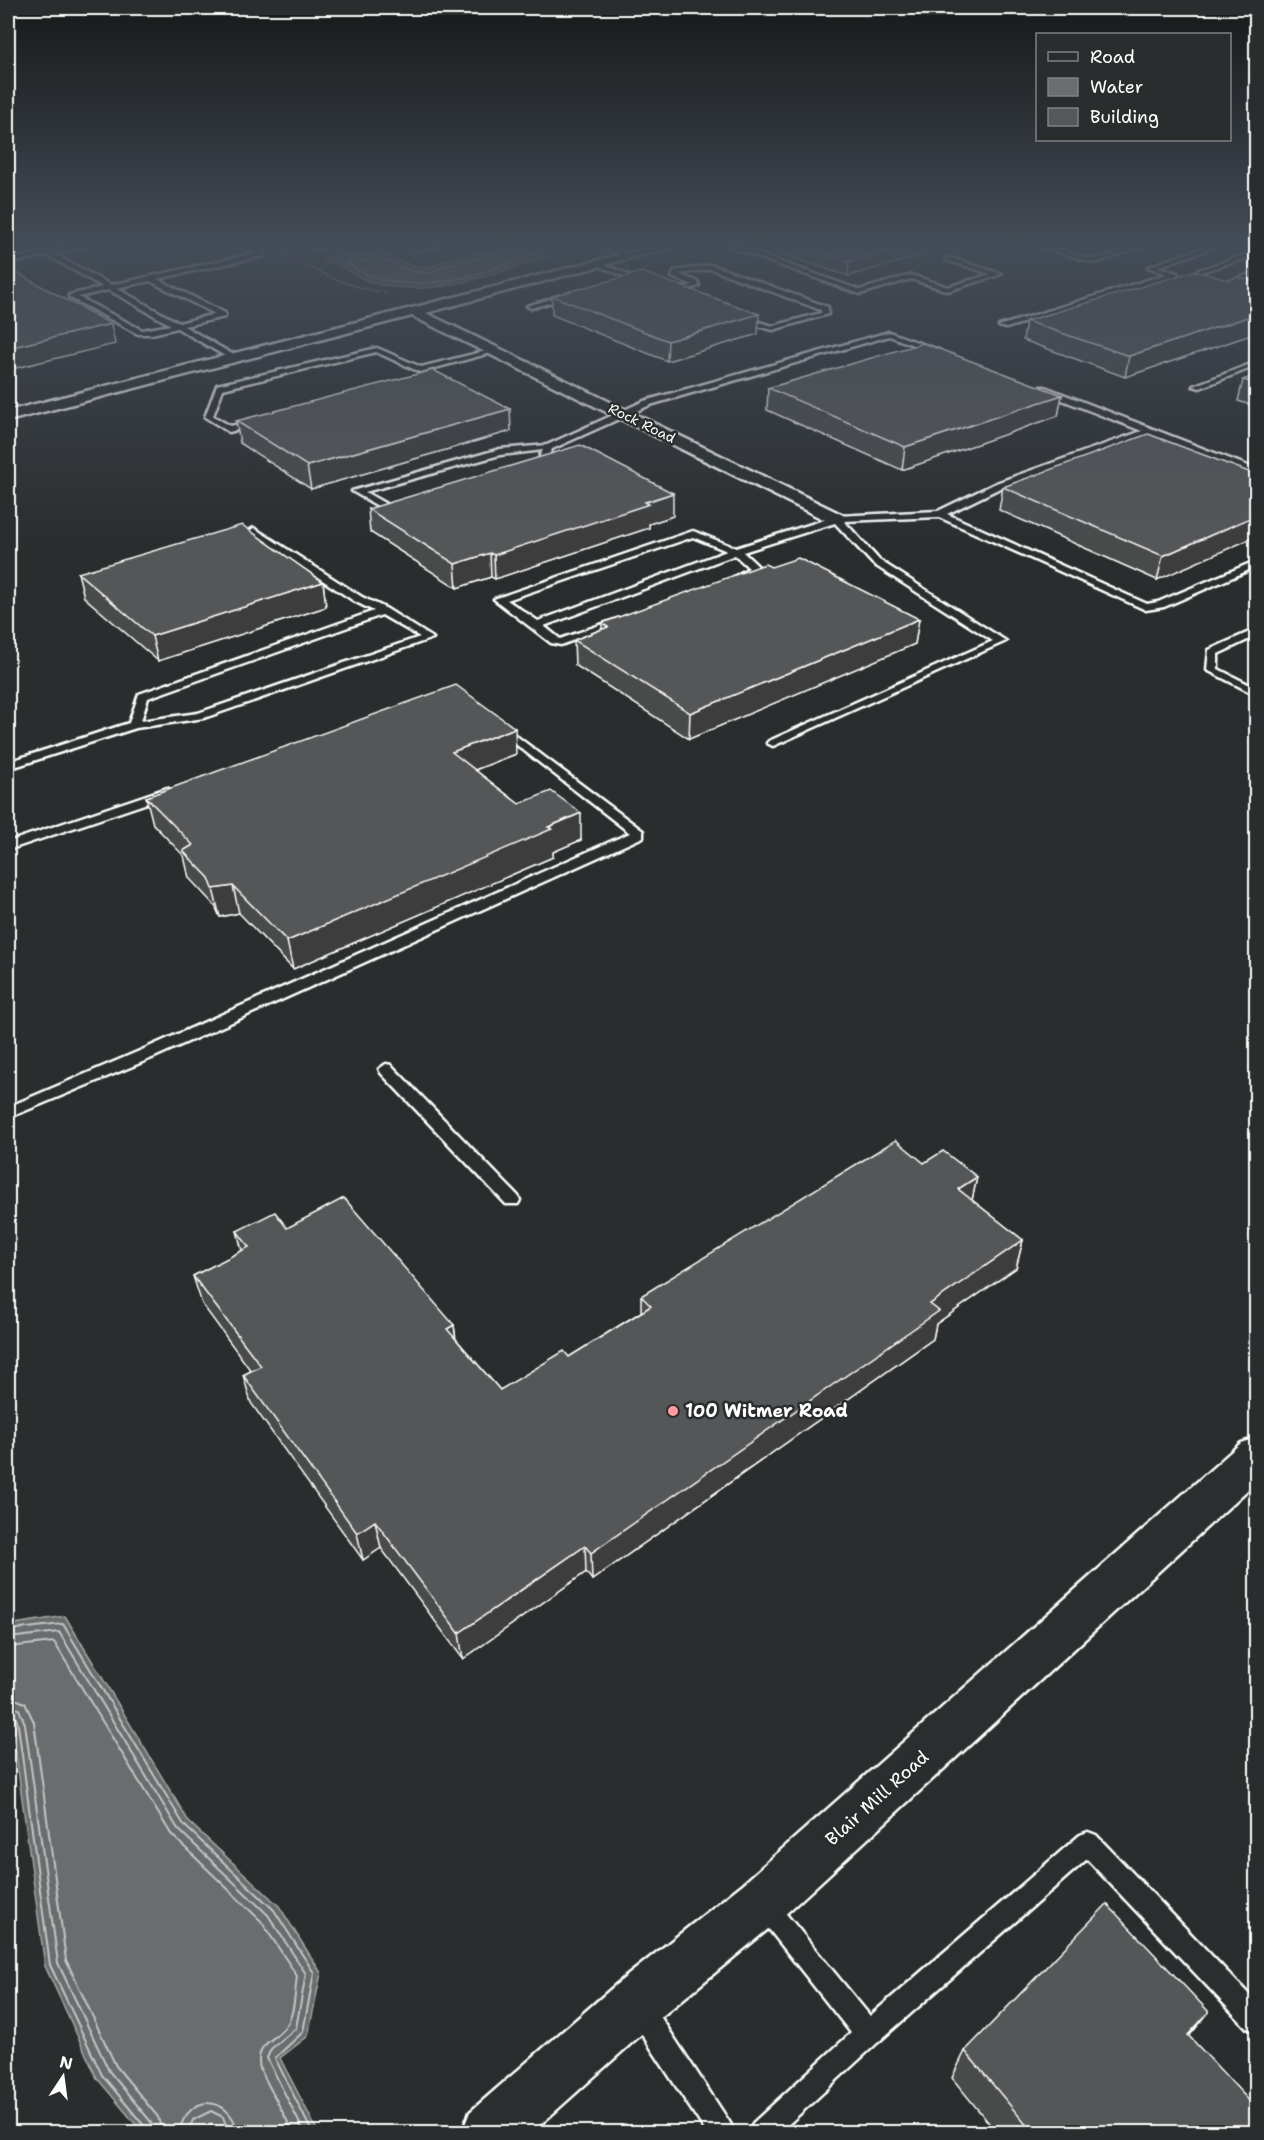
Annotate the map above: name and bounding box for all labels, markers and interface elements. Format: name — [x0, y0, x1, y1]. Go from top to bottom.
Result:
legend — [1036, 33, 1231, 141]
text: Road — [1090, 45, 1135, 69]
text: Water — [1090, 75, 1143, 99]
text: Building — [1090, 105, 1159, 129]
street label: Rock Road — [605, 399, 679, 447]
place label: 100 Witmer Road — [685, 1399, 848, 1423]
marker: 100 Witmer Road — [666, 1404, 680, 1418]
street label: Blair Mill Road — [820, 1745, 934, 1851]
north arrow — [33, 2047, 93, 2107]
text: N — [58, 2051, 75, 2075]

